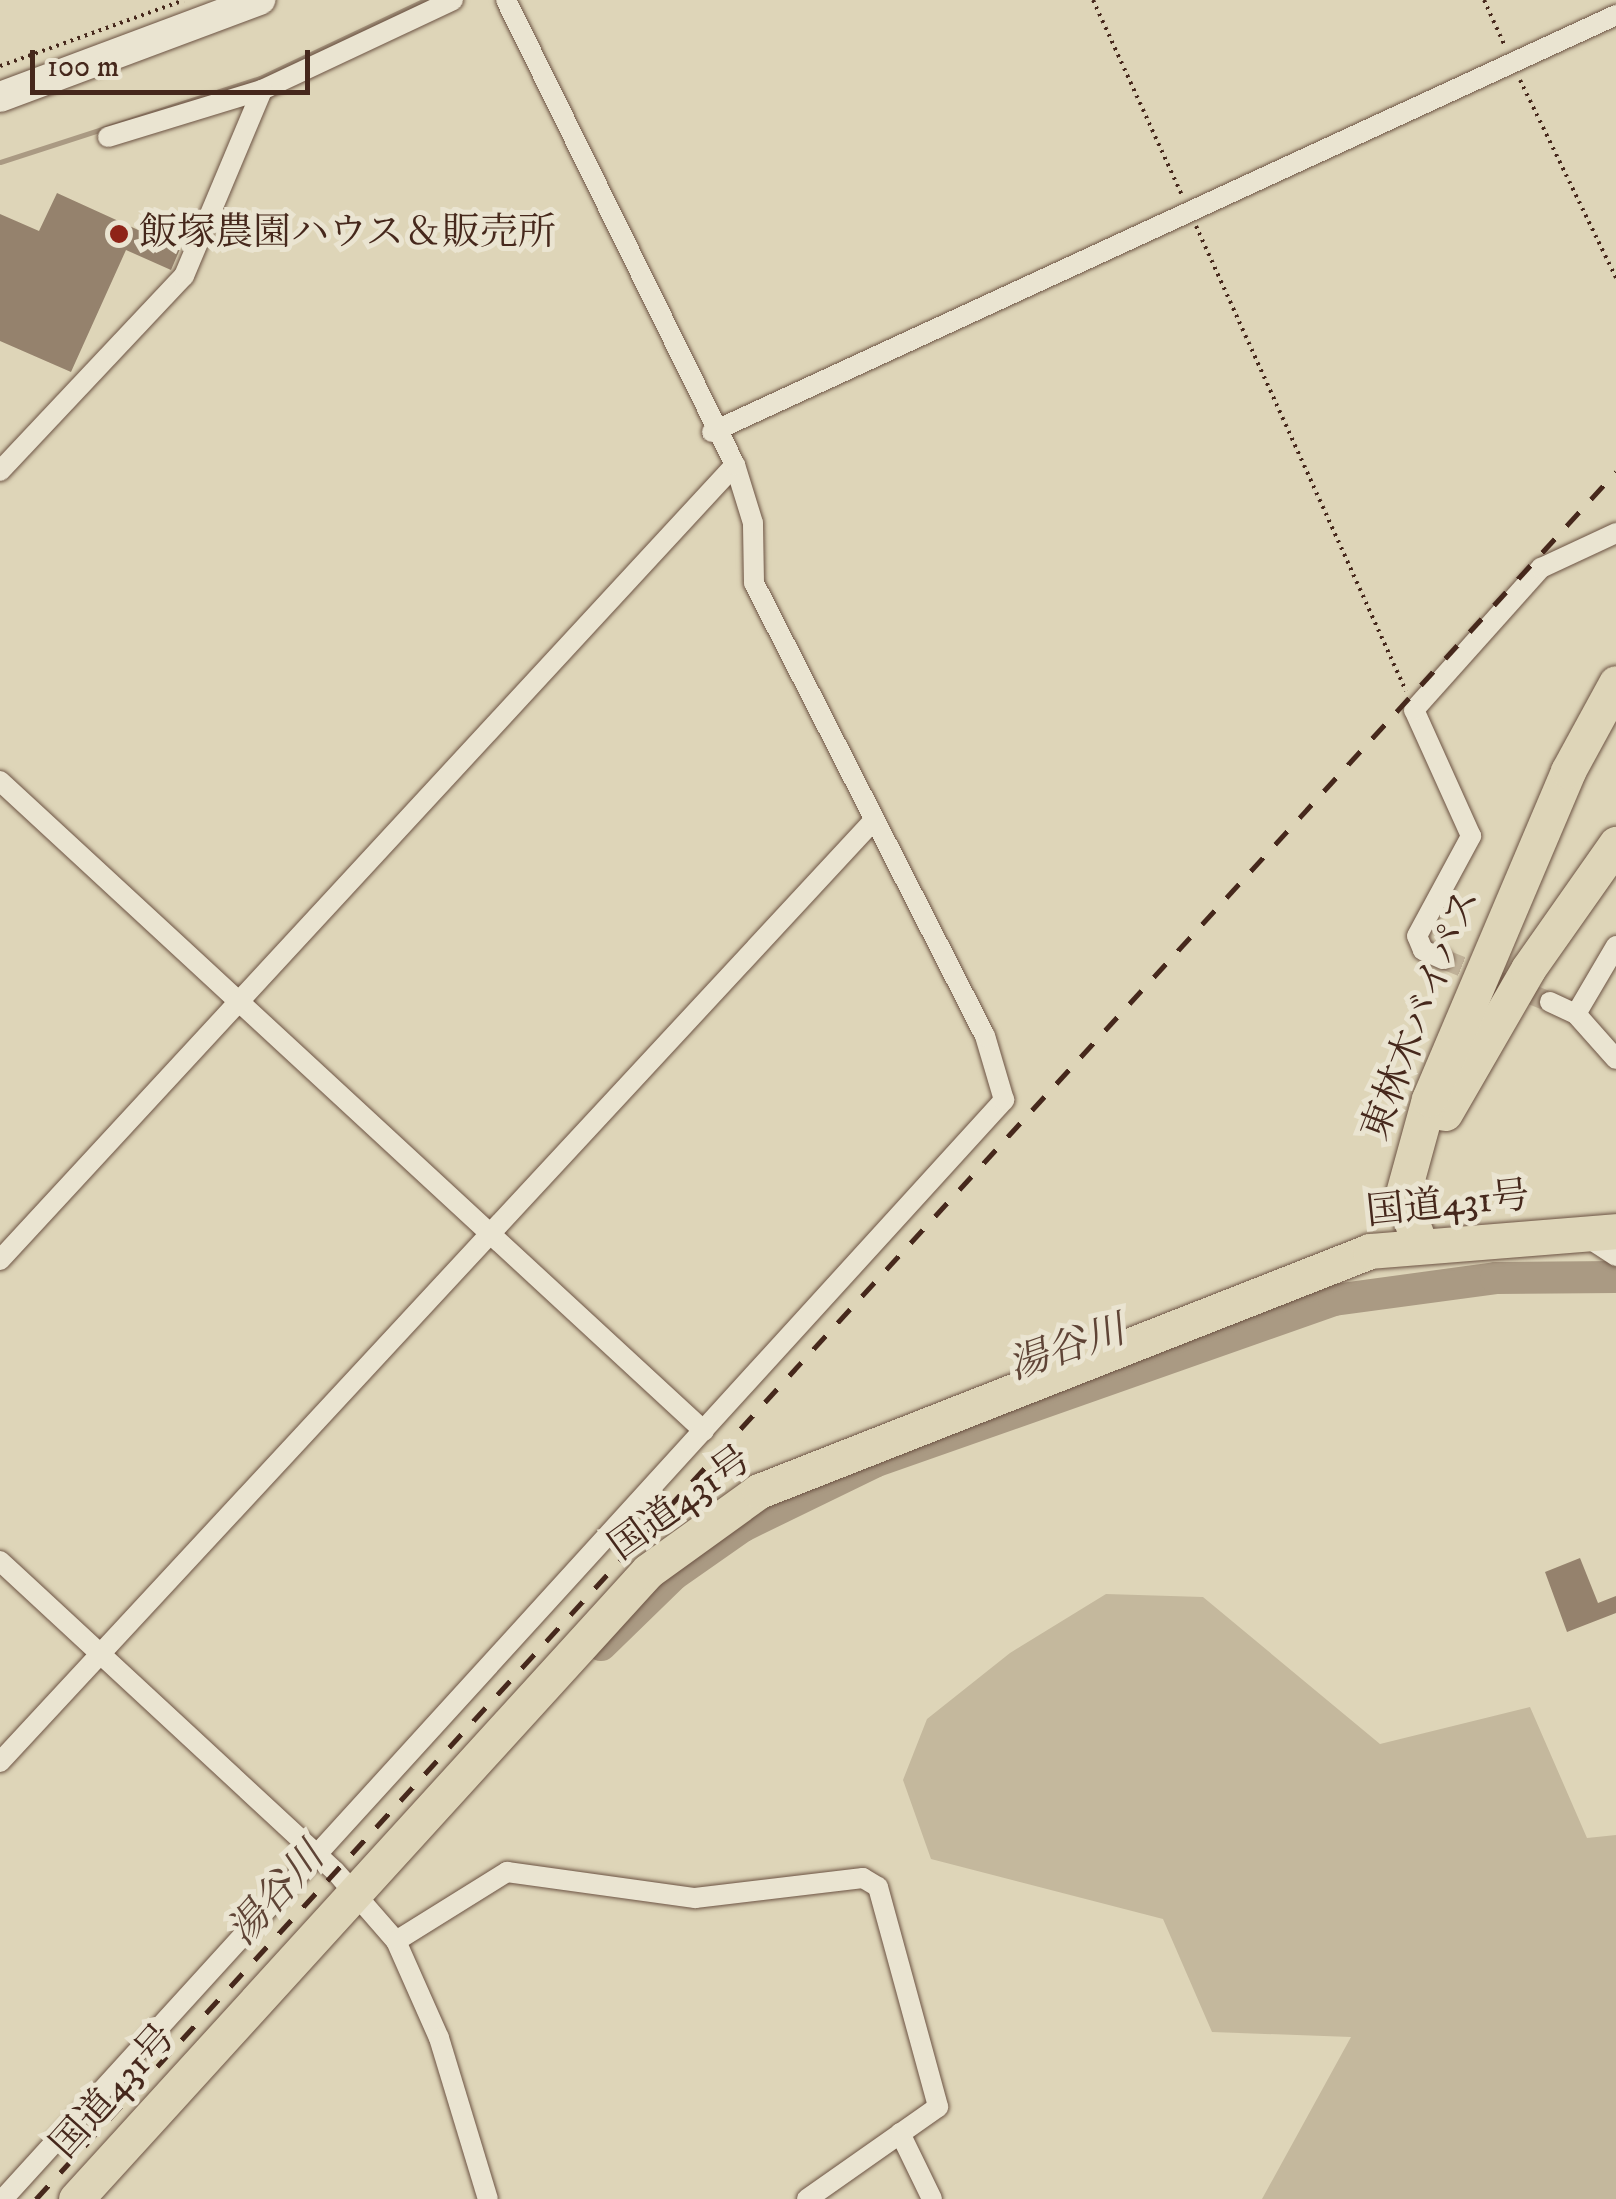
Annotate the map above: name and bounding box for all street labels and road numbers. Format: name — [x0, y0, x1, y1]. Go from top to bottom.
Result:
street label: 東林木バイパス — [1353, 883, 1491, 1147]
street label: 国道431号 — [1364, 1174, 1532, 1236]
street label: 国道431号 — [601, 1437, 761, 1571]
street label: 国道431号 — [42, 2016, 186, 2168]

